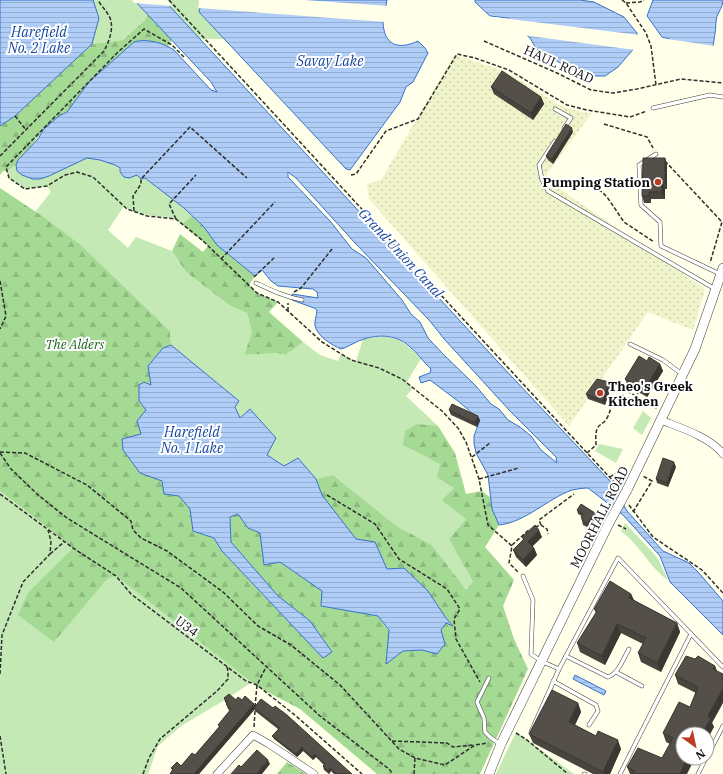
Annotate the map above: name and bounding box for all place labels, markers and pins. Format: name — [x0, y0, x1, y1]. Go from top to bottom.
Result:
place label: Pumping Station — [542, 174, 650, 191]
marker: Pumping Station — [653, 177, 663, 187]
place label: Theo's Greek Kitchen — [608, 378, 694, 410]
marker: Theo's Greek Kitchen — [595, 388, 605, 398]

